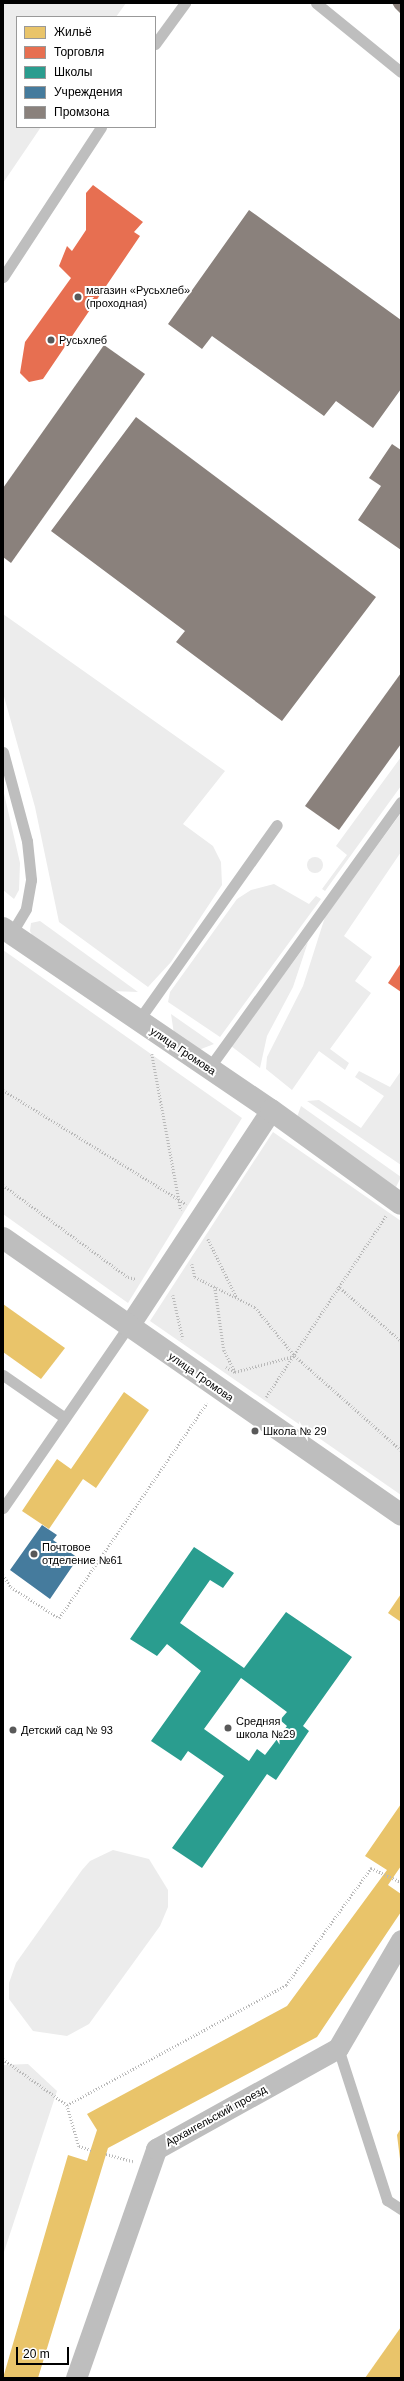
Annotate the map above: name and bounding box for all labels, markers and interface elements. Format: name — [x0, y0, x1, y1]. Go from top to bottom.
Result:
legend — [16, 16, 156, 128]
text: Жильё — [54, 25, 92, 39]
text: Торговля — [54, 45, 104, 59]
text: Школы — [54, 65, 92, 79]
text: Учреждения — [54, 85, 123, 99]
text: Промзона — [54, 105, 109, 119]
place label: магазин «Русьхлеб» (проходная) — [86, 284, 190, 310]
marker: магазин «Русьхлеб» (проходная) — [73, 292, 83, 302]
place label: Русьхлеб — [59, 333, 107, 347]
marker: Русьхлеб — [46, 335, 56, 345]
street label: улица Громова — [148, 1024, 218, 1078]
street label: улица Громова — [166, 1350, 236, 1404]
place label: Школа № 29 — [263, 1424, 327, 1438]
marker: Школа № 29 — [250, 1426, 260, 1436]
place label: Почтовое отделение №61 — [42, 1541, 123, 1567]
marker: Почтовое отделение №61 — [29, 1549, 39, 1559]
place label: Средняя школа №29 — [236, 1715, 295, 1741]
place label: Детский сад № 93 — [21, 1723, 113, 1737]
marker: Средняя школа №29 — [223, 1723, 233, 1733]
marker: Детский сад № 93 — [8, 1725, 18, 1735]
street label: Архангельский проезд — [163, 2083, 269, 2149]
scale bar — [18, 2339, 71, 2365]
text: 20 m — [23, 2347, 50, 2361]

